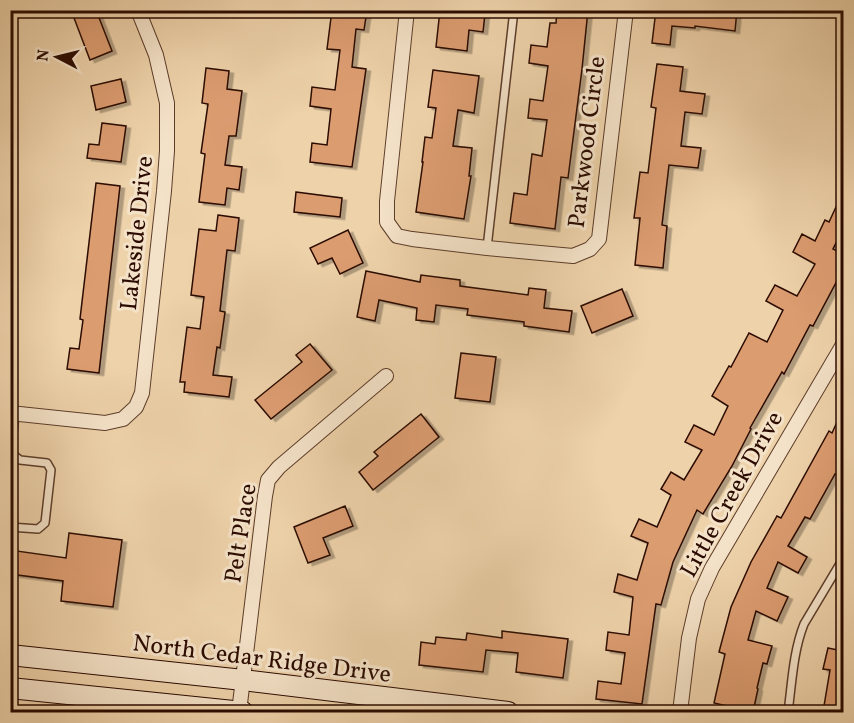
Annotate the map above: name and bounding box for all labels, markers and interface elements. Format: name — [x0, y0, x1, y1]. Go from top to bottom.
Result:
north arrow — [27, 27, 87, 87]
text: N — [32, 48, 56, 63]
street label: Parkwood Circle — [561, 54, 615, 230]
street label: Lakeside Drive — [113, 154, 163, 312]
street label: Little Creek Drive — [673, 406, 793, 584]
street label: Pelt Place — [217, 481, 267, 586]
street label: North Cedar Ridge Drive — [131, 627, 393, 693]

